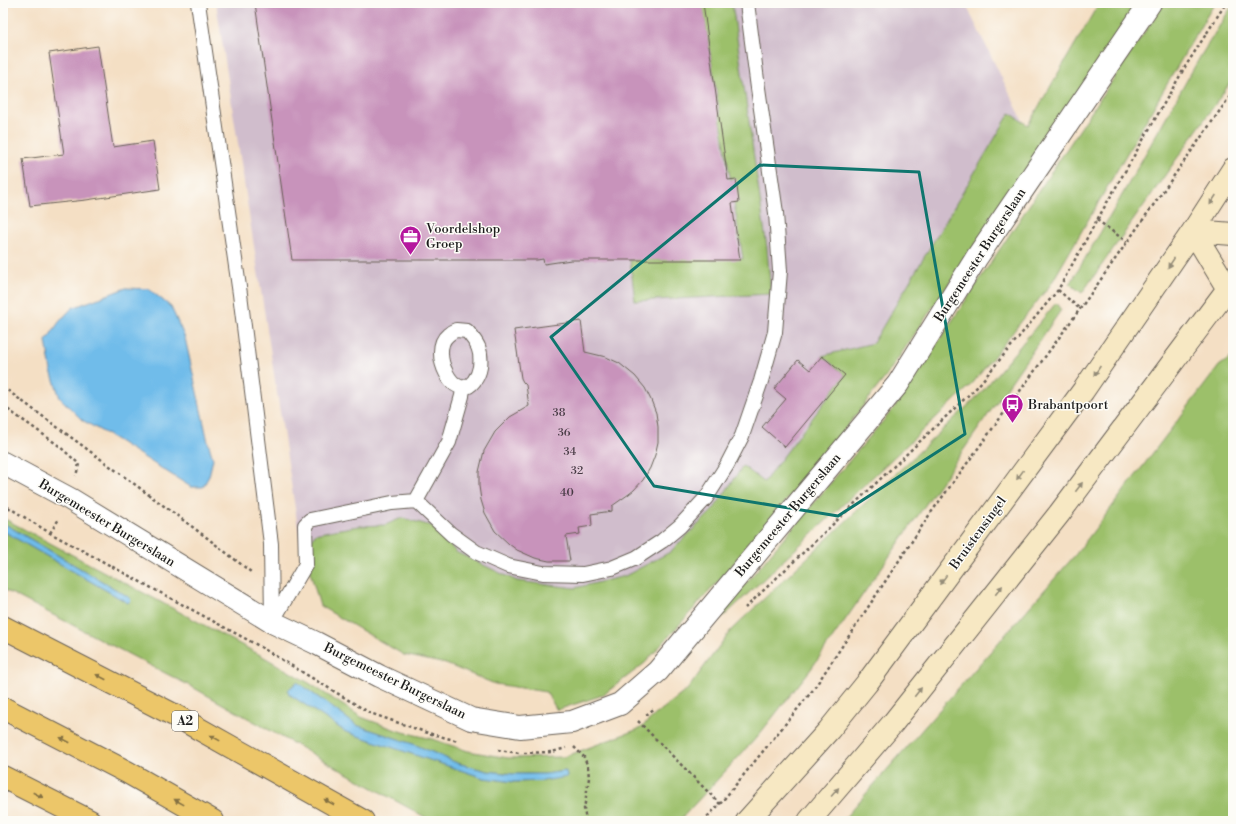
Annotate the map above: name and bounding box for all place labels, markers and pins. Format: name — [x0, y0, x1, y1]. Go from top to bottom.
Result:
place label: Voordelshop Groep — [425, 221, 500, 252]
office icon: Voordelshop Groep — [397, 223, 423, 256]
bus stop icon: Brabantpoort — [1000, 392, 1026, 425]
place label: Brabantpoort — [1027, 397, 1109, 413]

